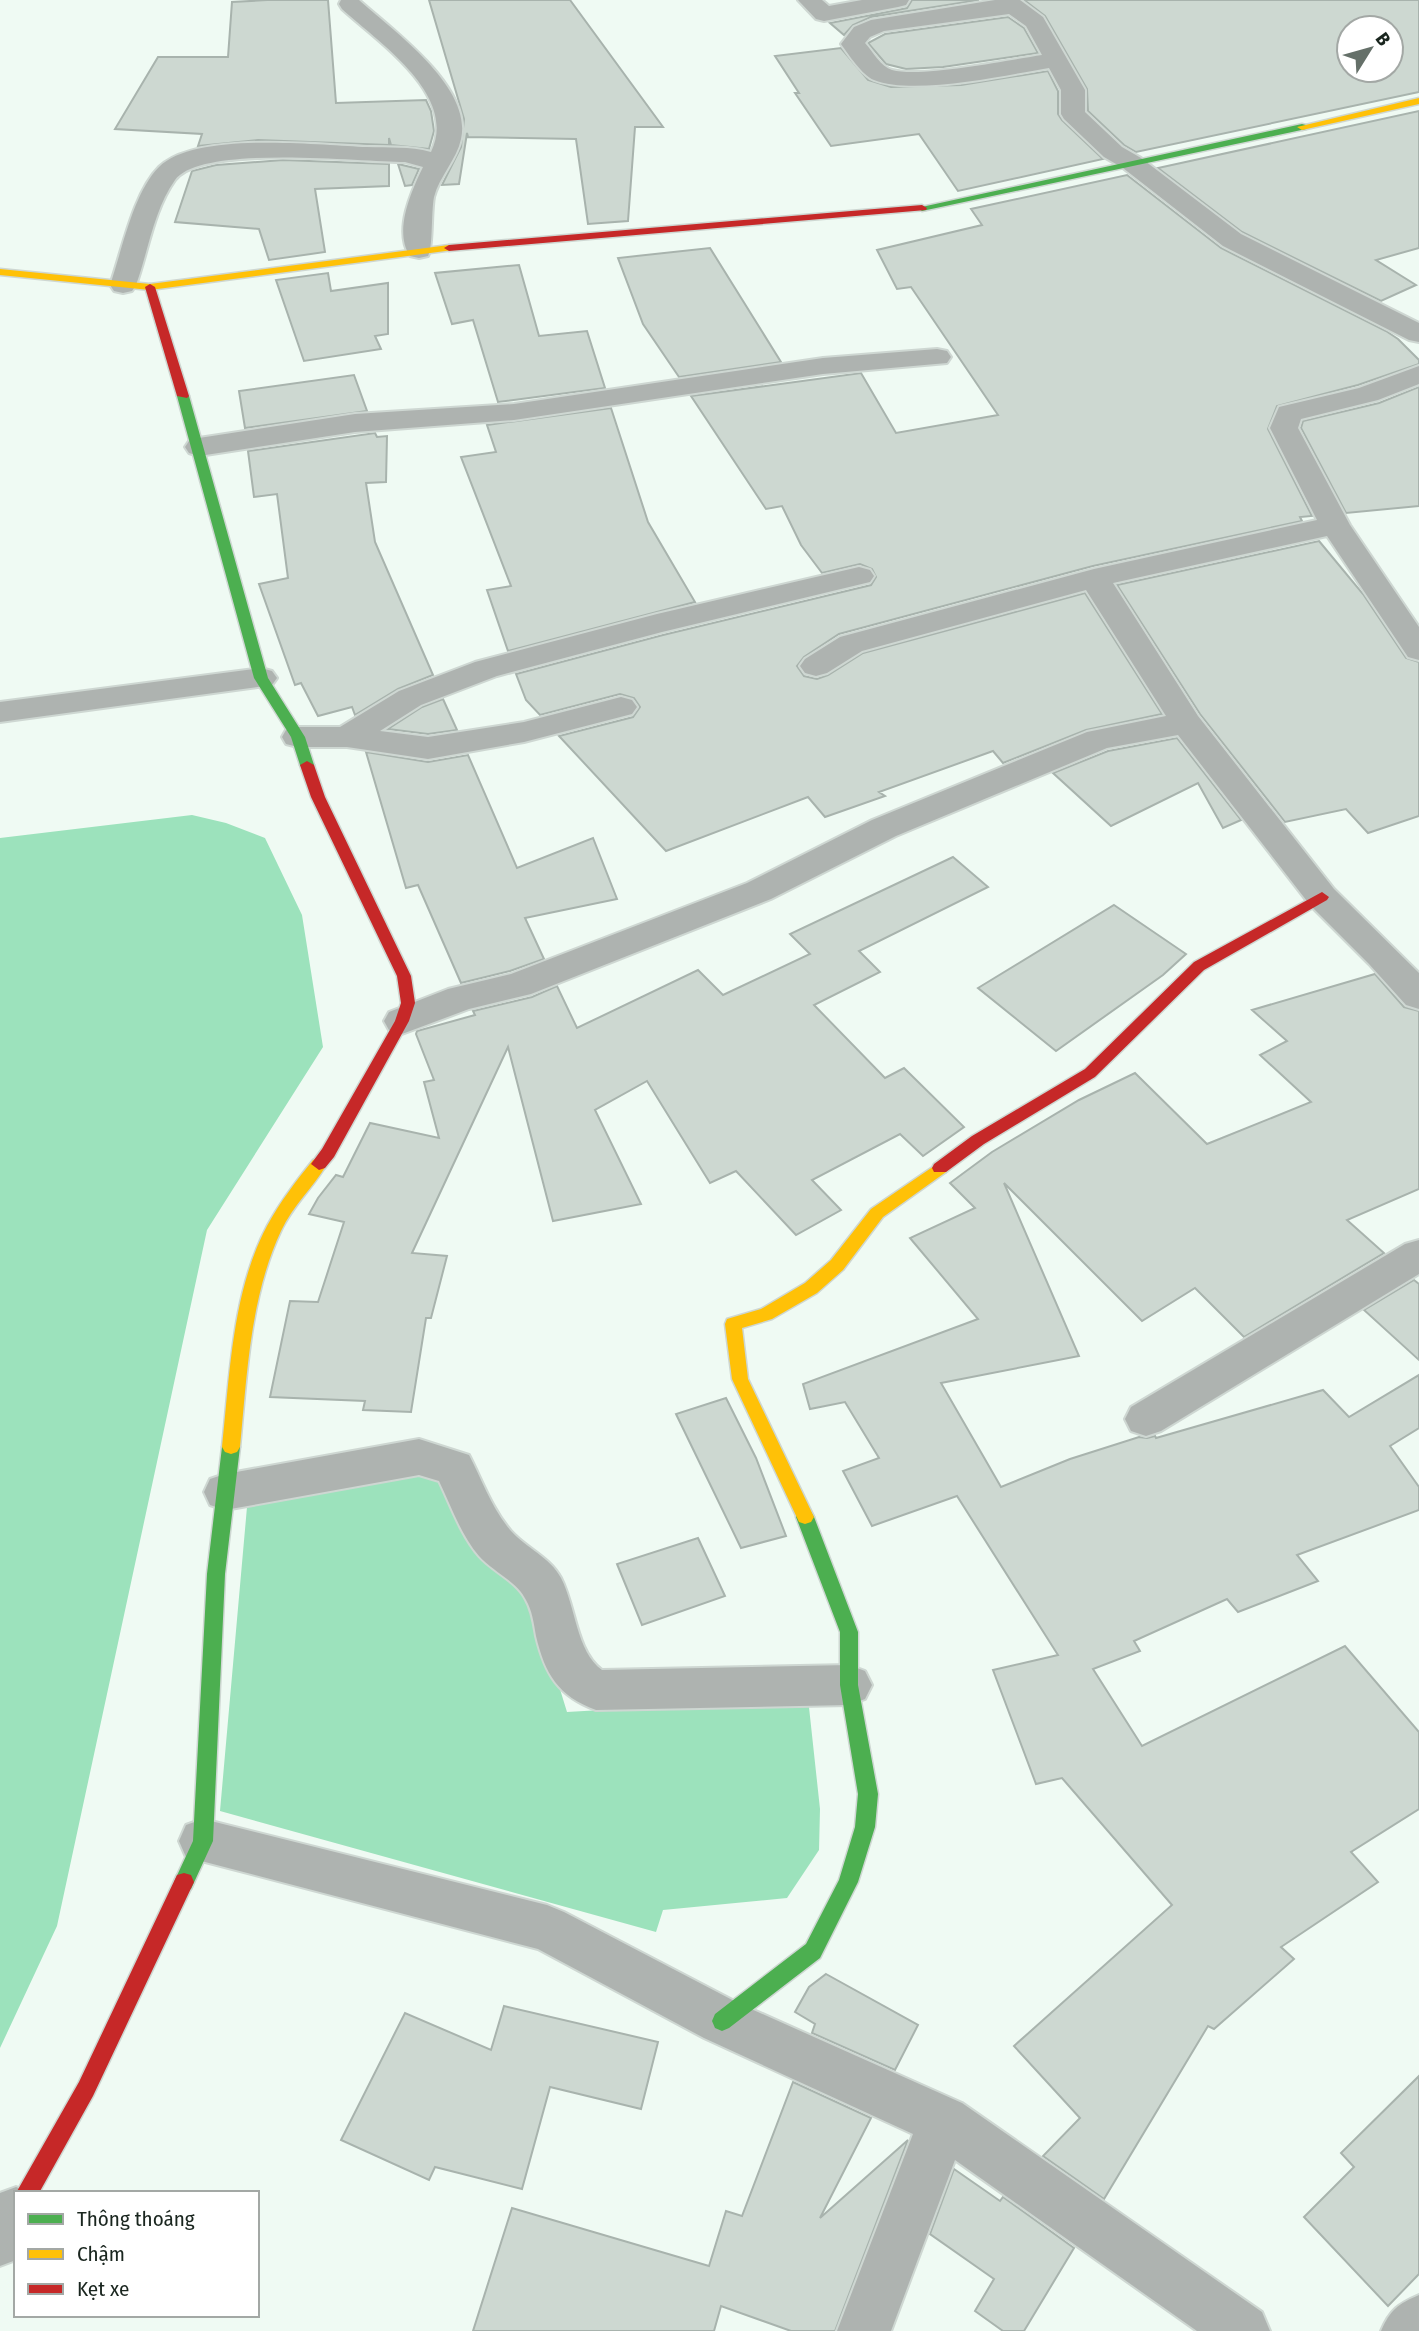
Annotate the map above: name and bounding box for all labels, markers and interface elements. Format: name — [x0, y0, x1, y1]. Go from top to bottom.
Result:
north arrow — [1335, 14, 1405, 84]
text: B — [1371, 28, 1396, 51]
legend — [14, 2191, 259, 2317]
text: Thông thoáng — [77, 2206, 195, 2232]
text: Chậm — [77, 2241, 125, 2267]
text: Kẹt xe — [77, 2276, 129, 2302]

